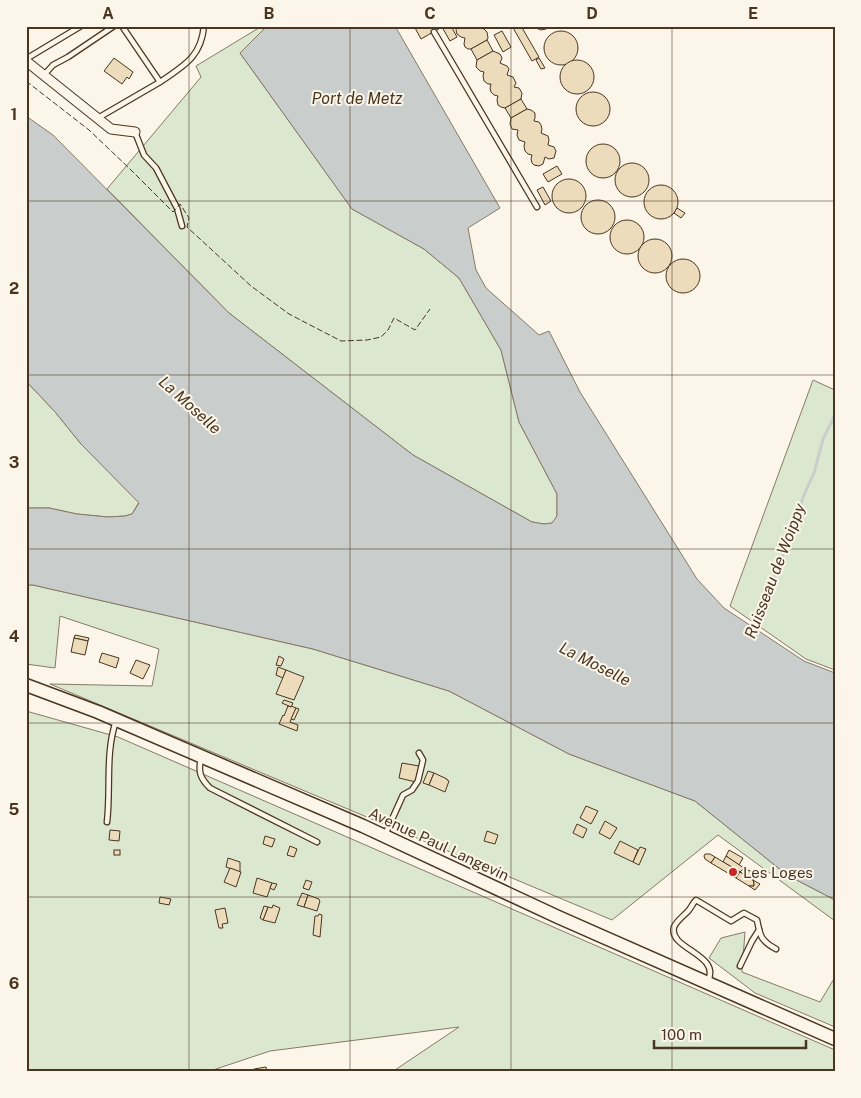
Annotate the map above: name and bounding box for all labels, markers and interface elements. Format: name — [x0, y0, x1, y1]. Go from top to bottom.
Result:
text: A — [102, 4, 114, 23]
text: B — [264, 4, 275, 23]
text: C — [424, 4, 436, 23]
text: D — [586, 4, 598, 23]
text: E — [748, 4, 758, 23]
water label: Port de Metz — [312, 89, 403, 108]
text: 1 — [11, 105, 17, 124]
text: 2 — [9, 279, 19, 298]
water label: La Moselle — [155, 372, 225, 438]
text: 3 — [9, 453, 19, 472]
water label: Ruisseau de Woippy — [741, 500, 810, 641]
text: 4 — [9, 627, 20, 646]
water label: La Moselle — [556, 638, 634, 690]
text: 5 — [9, 800, 20, 819]
street label: Avenue Paul Langevin — [366, 804, 512, 884]
place label: Les Loges — [743, 864, 813, 881]
marker: Les Loges — [727, 866, 739, 878]
text: 6 — [9, 974, 19, 993]
scale bar — [654, 1018, 806, 1050]
text: 100 m — [661, 1026, 702, 1043]

